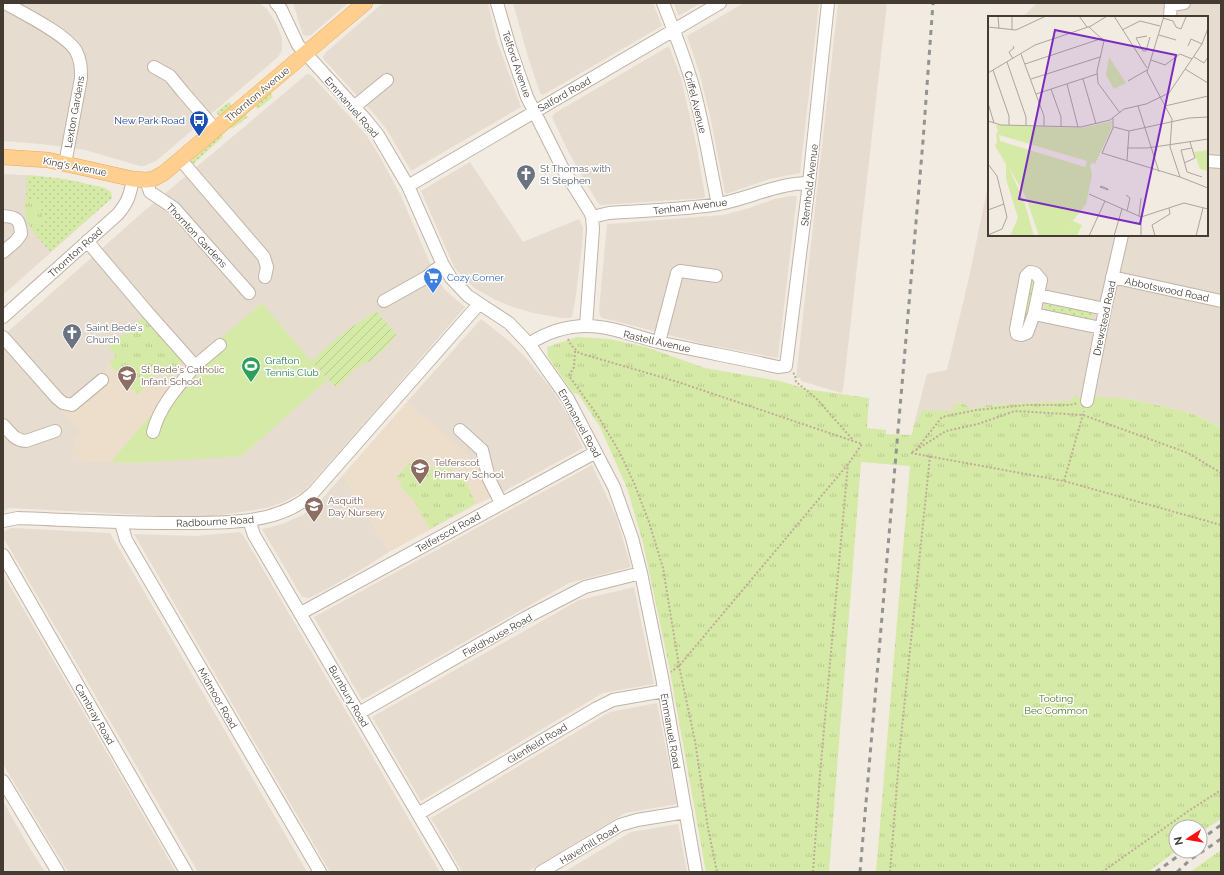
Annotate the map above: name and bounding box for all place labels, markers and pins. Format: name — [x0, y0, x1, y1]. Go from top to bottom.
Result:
bus stop icon: New Park Road — [188, 109, 210, 137]
place label: New Park Road — [114, 115, 185, 126]
church icon: St Thomas with St Stephen — [515, 163, 537, 191]
place label: St Thomas with St Stephen — [540, 163, 611, 186]
supermarket icon: Cozy Corner — [422, 266, 444, 294]
place label: Cozy Corner — [447, 272, 504, 283]
church icon: Saint Bede's Church — [61, 322, 83, 350]
place label: Saint Bede's Church — [86, 322, 143, 345]
sports icon: Grafton Tennis Club — [240, 355, 262, 383]
place label: Grafton Tennis Club — [265, 355, 319, 378]
school or university icon: St Bede's Catholic Infant School — [116, 364, 138, 392]
place label: St Bede's Catholic Infant School — [141, 364, 225, 387]
school or university icon: Telferscot Primary School — [409, 457, 431, 485]
place label: Telferscot Primary School — [434, 457, 504, 480]
school or university icon: Asquith Day Nursery — [303, 495, 325, 523]
place label: Asquith Day Nursery — [328, 495, 385, 518]

